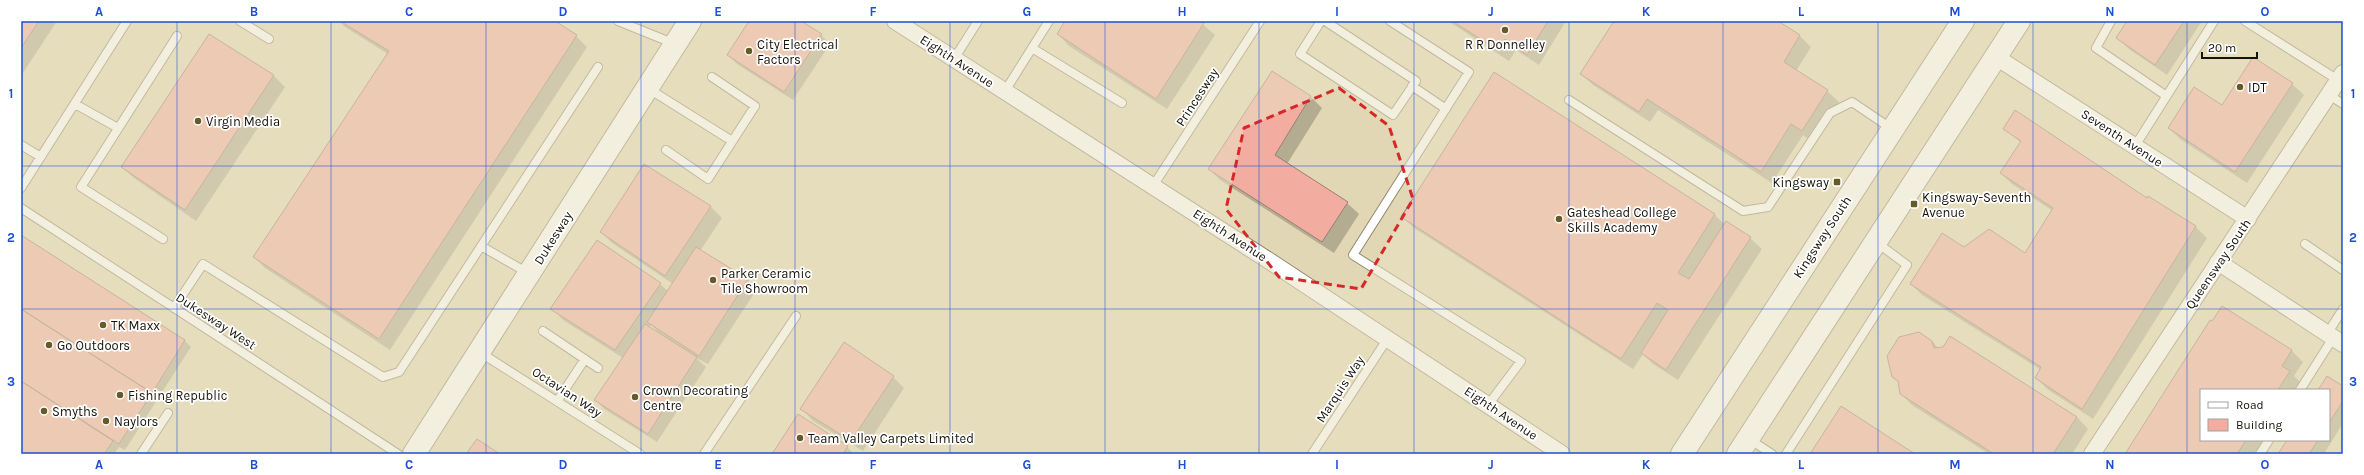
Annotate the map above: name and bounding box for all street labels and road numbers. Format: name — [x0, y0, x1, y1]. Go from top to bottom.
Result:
street label: Eighth Avenue — [917, 32, 997, 91]
street label: Princesway — [1173, 65, 1221, 129]
street label: Seventh Avenue — [2078, 106, 2166, 170]
street label: Kingsway South — [1790, 193, 1854, 281]
street label: Eighth Avenue — [1190, 206, 1270, 265]
street label: Dukesway — [531, 209, 575, 267]
street label: Queensway South — [2182, 216, 2254, 312]
street label: Dukesway West — [173, 289, 259, 353]
street label: Marquis Way — [1313, 353, 1368, 426]
street label: Octavian Way — [529, 364, 605, 420]
street label: Eighth Avenue — [1462, 383, 1541, 443]

